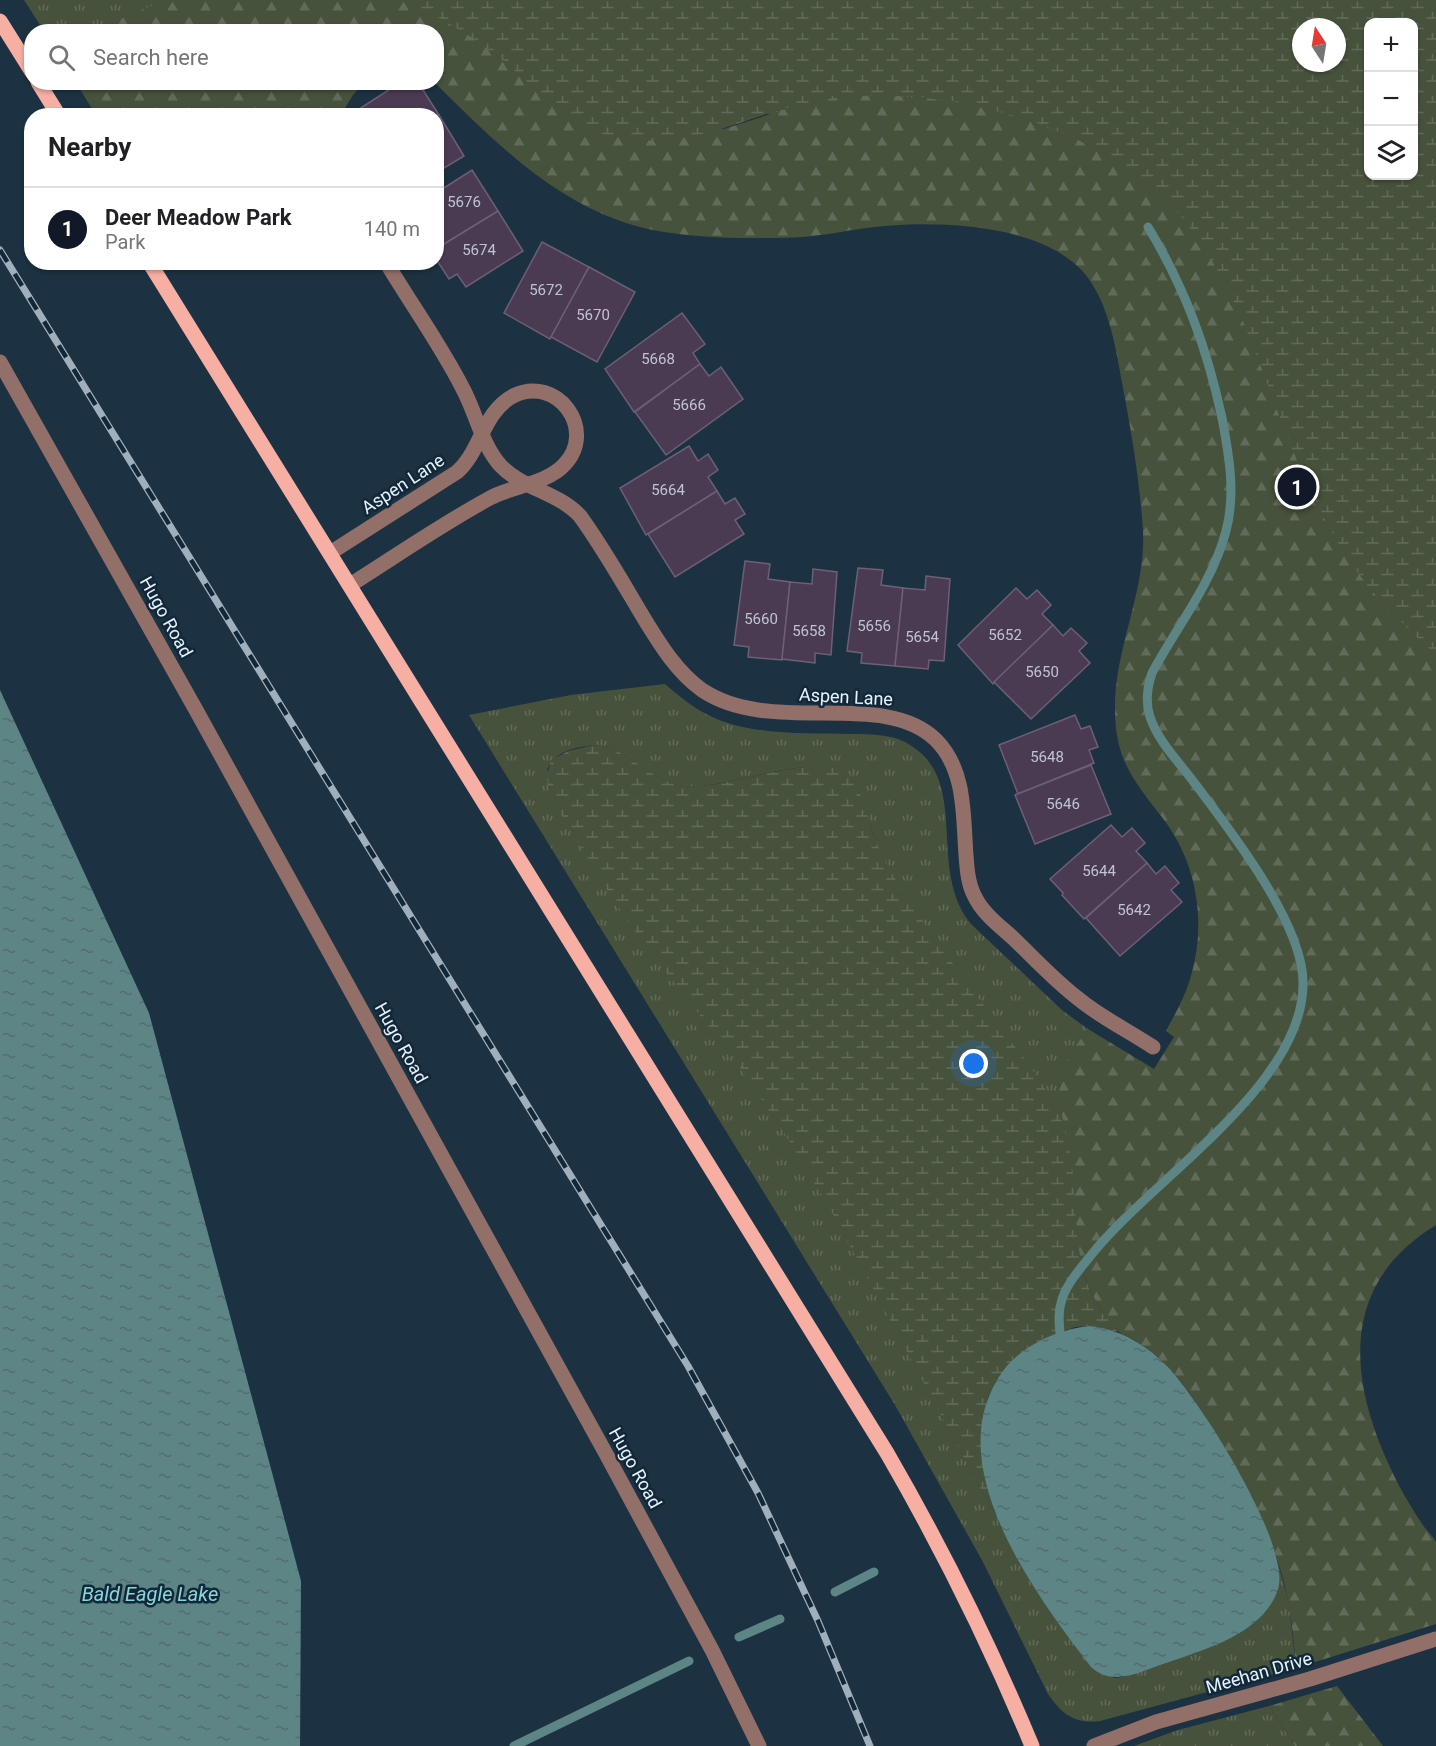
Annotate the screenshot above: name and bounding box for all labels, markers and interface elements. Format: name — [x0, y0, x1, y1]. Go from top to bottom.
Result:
north arrow — [1292, 18, 1346, 72]
map controls — [1364, 18, 1418, 180]
button: + — [1364, 18, 1418, 72]
search box — [24, 24, 444, 90]
icon: search — [45, 41, 78, 74]
text: Search here — [93, 45, 209, 70]
button: − — [1364, 72, 1418, 126]
button: layers — [1364, 126, 1418, 180]
text: Nearby — [48, 132, 131, 162]
house number: 5676 — [447, 193, 481, 211]
text: Deer Meadow Park — [105, 205, 292, 230]
text: 1 — [62, 217, 73, 241]
text: 140 m — [364, 217, 420, 241]
text: Park — [105, 230, 145, 254]
house number: 5674 — [462, 241, 496, 259]
house number: 5672 — [529, 281, 563, 299]
house number: 5670 — [576, 306, 610, 324]
house number: 5668 — [641, 350, 675, 368]
house number: 5666 — [672, 396, 706, 414]
street label: Aspen Lane — [358, 449, 448, 518]
pin: 1 — [1278, 464, 1316, 510]
house number: 5664 — [651, 481, 685, 499]
street label: Hugo Road — [136, 573, 197, 661]
house number: 5660 — [744, 610, 778, 628]
house number: 5656 — [857, 617, 891, 635]
house number: 5658 — [792, 622, 826, 640]
house number: 5652 — [988, 626, 1022, 644]
house number: 5654 — [905, 628, 939, 646]
house number: 5650 — [1025, 663, 1059, 681]
street label: Aspen Lane — [799, 684, 894, 709]
house number: 5648 — [1030, 748, 1064, 766]
house number: 5646 — [1046, 795, 1080, 813]
house number: 5644 — [1082, 862, 1116, 880]
house number: 5642 — [1117, 901, 1151, 919]
street label: Hugo Road — [371, 999, 432, 1087]
your location — [959, 1049, 988, 1078]
street label: Hugo Road — [605, 1424, 666, 1512]
water label: Bald Eagle Lake — [82, 1582, 218, 1606]
street label: Meehan Drive — [1203, 1647, 1314, 1698]

